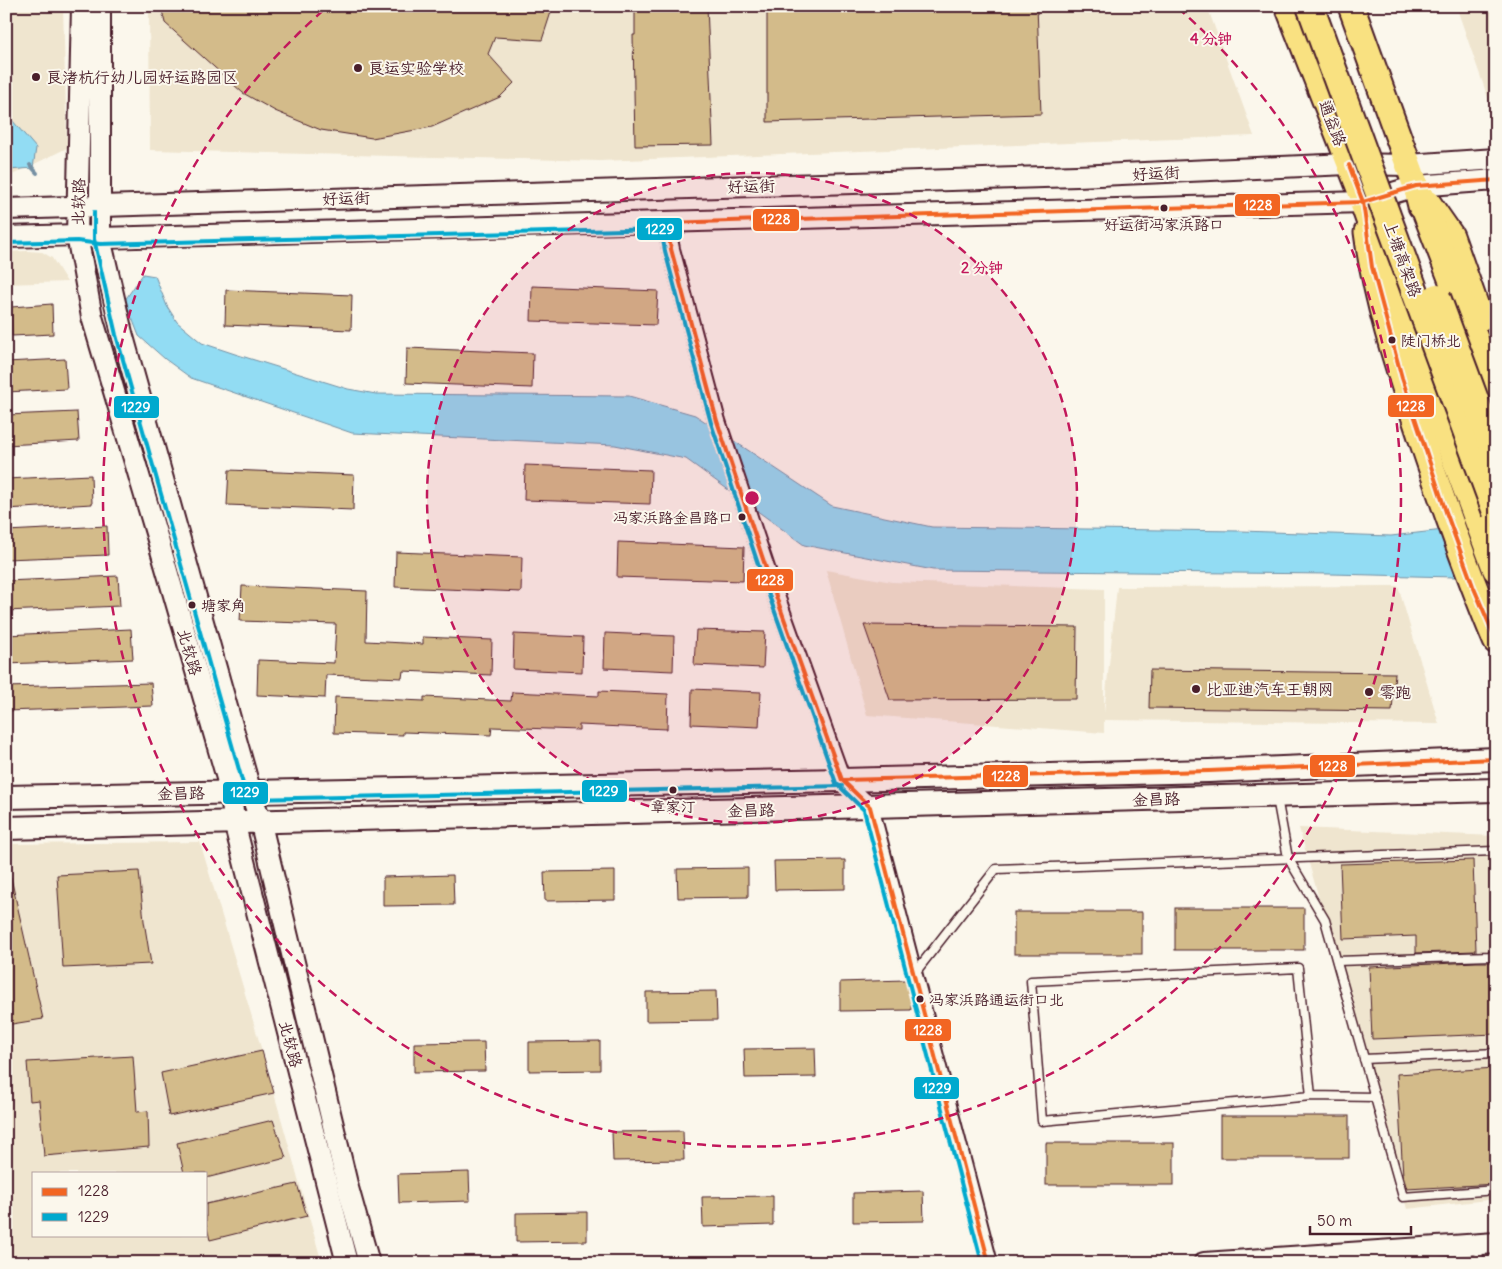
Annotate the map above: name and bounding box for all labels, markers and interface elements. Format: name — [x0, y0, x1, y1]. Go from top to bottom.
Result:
text: 4 分钟 — [1190, 29, 1232, 48]
place label: 良运实验学校 — [368, 58, 464, 78]
marker: 良运实验学校 — [352, 62, 364, 74]
place label: 良渚杭行幼儿园好运路园区 — [46, 67, 238, 87]
marker: 良渚杭行幼儿园好运路园区 — [30, 71, 42, 83]
street label: 通益路 — [1315, 97, 1351, 149]
street label: 好运街 — [1132, 162, 1180, 184]
street label: 好运街 — [727, 175, 775, 197]
street label: 北软路 — [68, 178, 88, 226]
street label: 好运街 — [322, 187, 370, 209]
line badge: 1228 — [1234, 193, 1281, 217]
text: 1228 — [1244, 196, 1272, 214]
marker: 好运街冯家浜路口 — [1159, 203, 1169, 213]
line badge: 1228 — [752, 208, 800, 232]
text: 1228 — [762, 210, 790, 228]
place label: 好运街冯家浜路口 — [1104, 215, 1224, 234]
line badge: 1229 — [636, 217, 683, 241]
street label: 上塘高架路 — [1380, 218, 1426, 300]
text: 1229 — [646, 220, 674, 238]
text: 2 分钟 — [961, 258, 1003, 277]
place label: 陡门桥北 — [1401, 331, 1461, 350]
marker: 陡门桥北 — [1387, 335, 1397, 345]
line badge: 1228 — [1387, 394, 1435, 418]
line badge: 1229 — [113, 395, 160, 419]
text: 1228 — [1397, 397, 1425, 415]
text: 1229 — [122, 398, 150, 416]
centre of rings — [743, 489, 761, 507]
place label: 冯家浜路金昌路口 — [613, 508, 733, 527]
marker: 冯家浜路金昌路口 — [737, 512, 747, 522]
line badge: 1228 — [746, 568, 794, 592]
text: 1228 — [756, 571, 784, 589]
place label: 塘家角 — [201, 596, 246, 615]
marker: 塘家角 — [187, 600, 197, 610]
street label: 北软路 — [174, 626, 206, 678]
place label: 比亚迪汽车王朝网 — [1206, 679, 1334, 699]
place label: 零跑 — [1379, 682, 1411, 702]
marker: 比亚迪汽车王朝网 — [1190, 683, 1202, 695]
marker: 零跑 — [1363, 686, 1375, 698]
line badge: 1228 — [1309, 754, 1356, 778]
text: 1228 — [1319, 757, 1347, 775]
line badge: 1228 — [982, 764, 1029, 788]
text: 1228 — [992, 767, 1020, 785]
line badge: 1229 — [581, 779, 628, 803]
line badge: 1229 — [222, 781, 269, 805]
text: 1229 — [590, 782, 618, 800]
street label: 金昌路 — [157, 783, 205, 803]
text: 1229 — [231, 783, 259, 801]
marker: 章家汀 — [668, 785, 678, 795]
street label: 金昌路 — [1132, 788, 1180, 810]
place label: 章家汀 — [650, 797, 696, 816]
street label: 金昌路 — [727, 800, 775, 820]
place label: 冯家浜路通运街口北 — [929, 990, 1064, 1009]
marker: 冯家浜路通运街口北 — [915, 994, 925, 1004]
street label: 北软路 — [275, 1018, 307, 1070]
line badge: 1228 — [904, 1018, 952, 1042]
text: 1228 — [914, 1021, 942, 1039]
line badge: 1229 — [913, 1076, 960, 1100]
text: 1229 — [923, 1079, 951, 1097]
legend — [32, 1172, 208, 1236]
text: 1228 — [78, 1181, 109, 1200]
scale bar — [1310, 1204, 1411, 1236]
text: 1229 — [78, 1207, 109, 1226]
text: 50 m — [1317, 1211, 1352, 1230]

